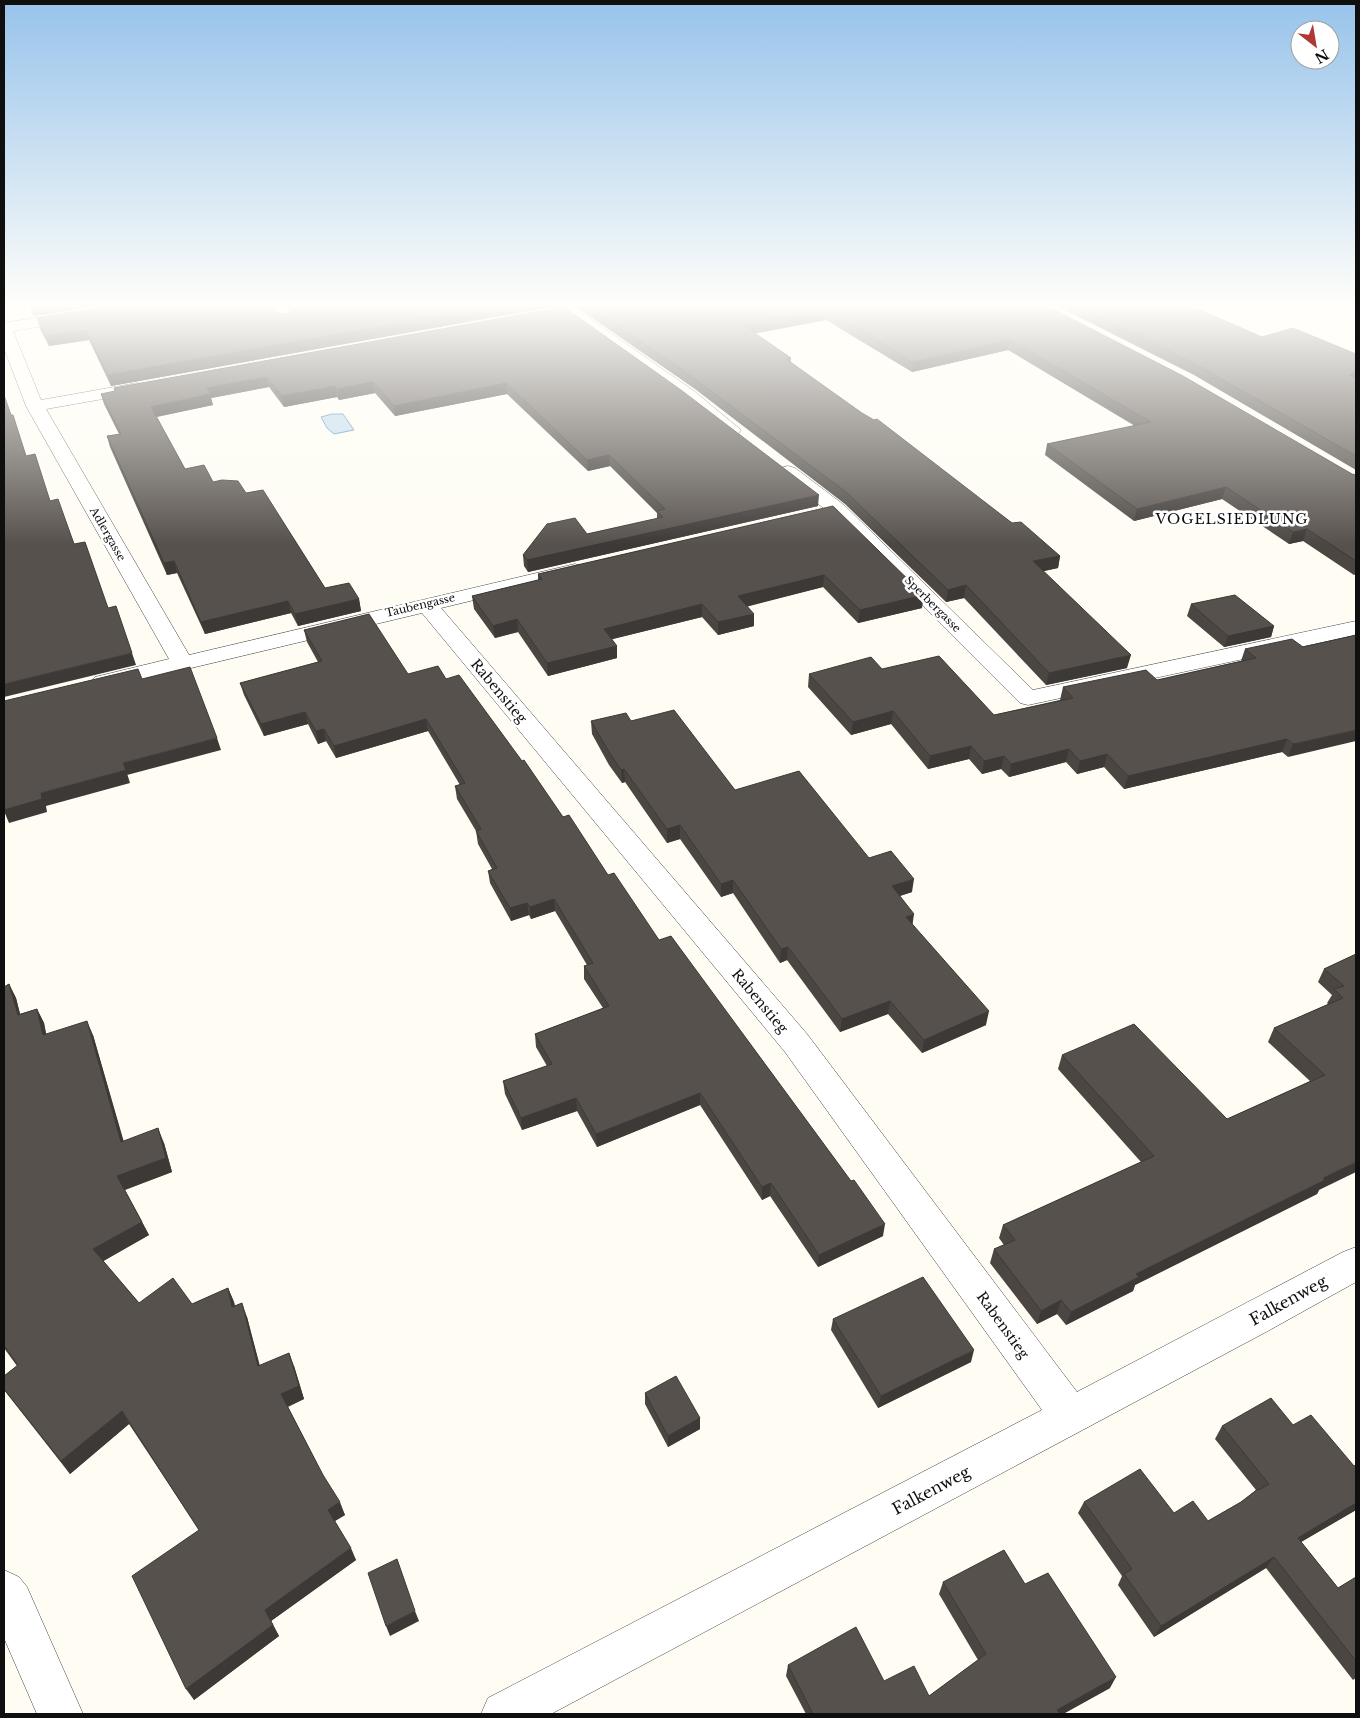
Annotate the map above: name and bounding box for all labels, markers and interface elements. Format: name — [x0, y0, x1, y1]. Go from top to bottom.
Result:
north arrow — [1290, 20, 1340, 70]
text: N — [1311, 45, 1332, 67]
street label: Adlergasse — [86, 504, 129, 563]
district label: VOGELSIEDLUNG — [1154, 510, 1309, 528]
street label: Sperbergasse — [902, 573, 964, 635]
street label: Taubengasse — [384, 590, 456, 620]
street label: Rabenstieg — [467, 655, 531, 727]
street label: Rabenstieg — [728, 965, 792, 1037]
street label: Falkenweg — [1246, 1270, 1331, 1329]
street label: Rabenstieg — [973, 1288, 1034, 1363]
street label: Falkenweg — [889, 1461, 974, 1519]

